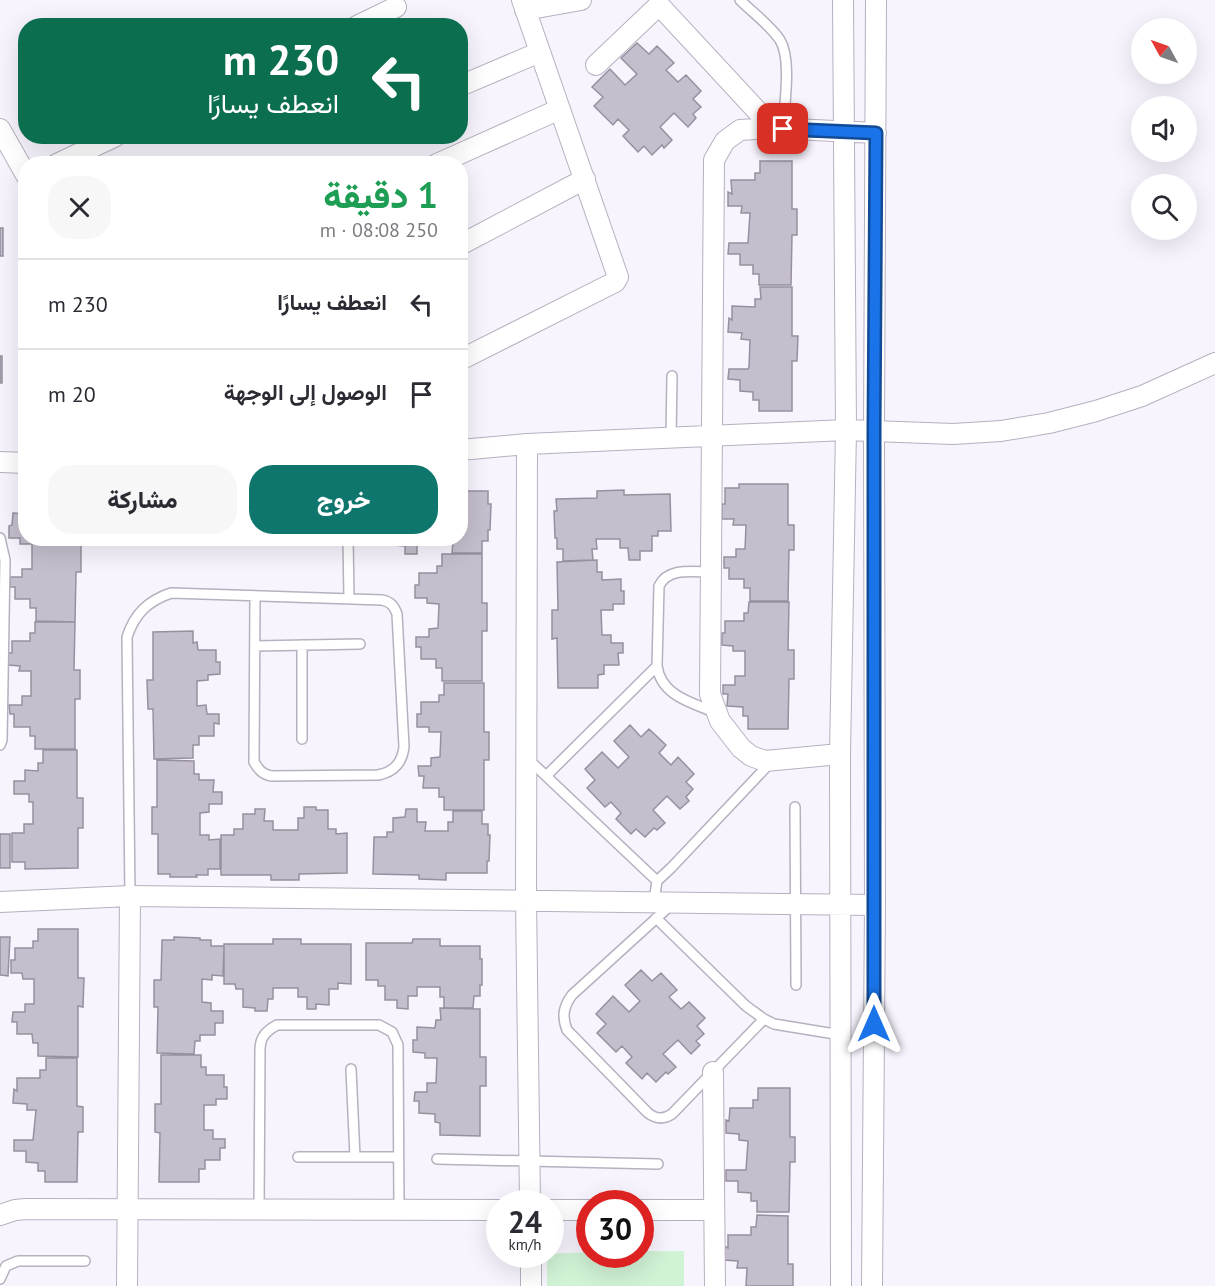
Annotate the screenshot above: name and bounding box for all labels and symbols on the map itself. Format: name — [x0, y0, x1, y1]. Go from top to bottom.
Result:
north arrow — [1131, 18, 1197, 84]
pin — [757, 103, 808, 154]
position arrow — [842, 992, 906, 1056]
speed limit sign: 30 — [576, 1190, 654, 1268]

